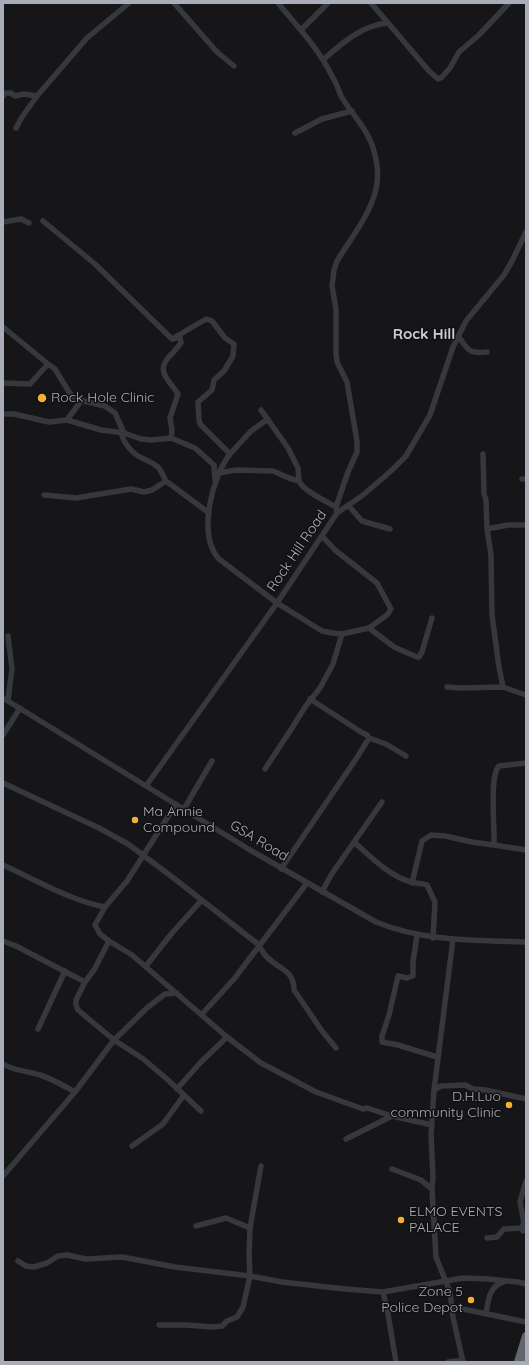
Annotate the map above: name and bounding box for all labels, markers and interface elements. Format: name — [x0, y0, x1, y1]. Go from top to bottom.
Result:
district label: Rock Hill — [393, 325, 455, 343]
place label: Rock Hole Clinic — [51, 390, 154, 406]
marker: Rock Hole Clinic — [36, 392, 48, 404]
street label: Rock Hill Road — [264, 507, 330, 595]
place label: Ma Annie Compound — [143, 804, 215, 836]
marker: Ma Annie Compound — [130, 815, 140, 825]
street label: GSA Road — [227, 817, 291, 865]
place label: D.H.Luo community Clinic — [390, 1089, 501, 1122]
marker: D.H.Luo community Clinic — [504, 1100, 514, 1110]
place label: ELMO EVENTS PALACE — [409, 1204, 502, 1236]
marker: ELMO EVENTS PALACE — [396, 1215, 406, 1225]
place label: Zone 5 Police Depot — [381, 1284, 463, 1316]
marker: Zone 5 Police Depot — [466, 1295, 476, 1305]

